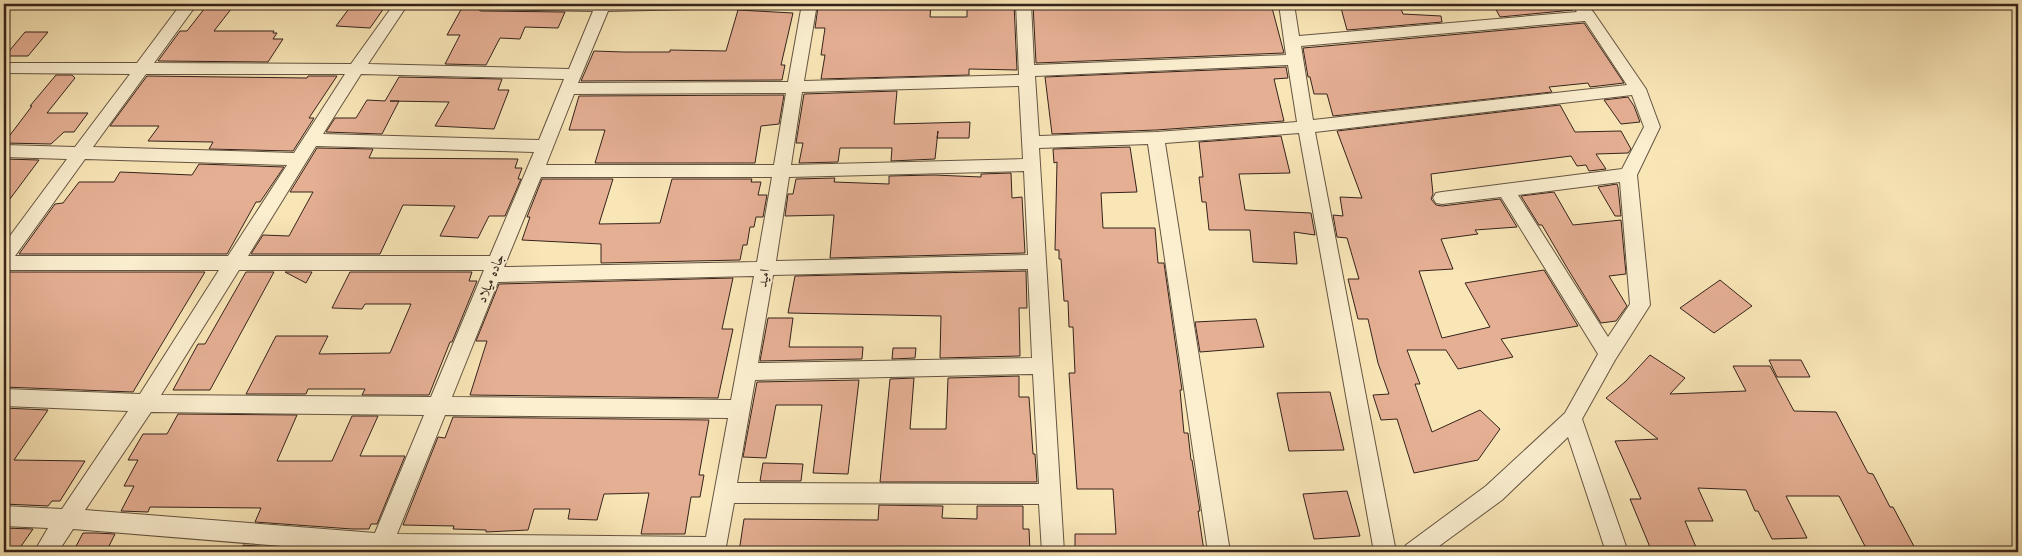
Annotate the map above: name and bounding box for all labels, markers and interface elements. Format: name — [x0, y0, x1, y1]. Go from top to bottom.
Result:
street label: جاده میلاد — [472, 251, 508, 305]
street label: امید — [753, 267, 773, 289]

